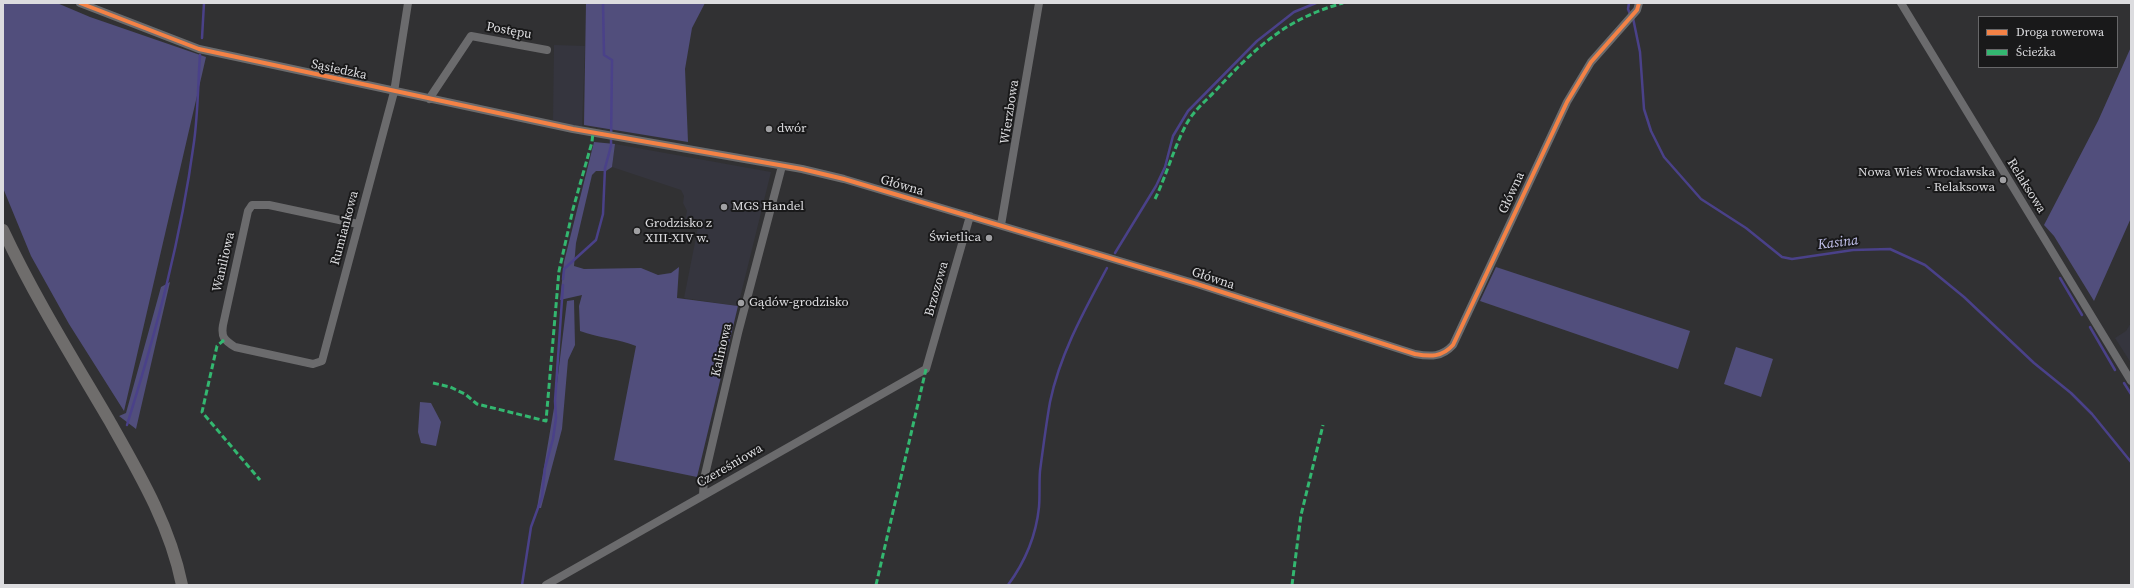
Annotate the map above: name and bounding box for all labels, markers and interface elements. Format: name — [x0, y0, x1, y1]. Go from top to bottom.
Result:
legend — [1978, 16, 2118, 68]
street label: Postępu — [485, 19, 533, 43]
text: Droga rowerowa — [2016, 24, 2104, 40]
text: Ścieżka — [2016, 44, 2056, 60]
street label: Sąsiedzka — [310, 57, 368, 83]
street label: Wierzbowa — [997, 79, 1023, 145]
place label: dwór — [777, 121, 807, 137]
marker: dwór — [764, 124, 774, 134]
street label: Relaksowa — [2003, 156, 2049, 216]
place label: Nowa Wieś Wrocławska - Relaksowa — [1858, 165, 1995, 196]
street label: Główna — [1496, 170, 1528, 216]
street label: Główna — [879, 172, 925, 200]
marker: Nowa Wieś Wrocławska - Relaksowa — [1998, 175, 2008, 185]
street label: Rumiankowa — [328, 189, 362, 267]
place label: MGS Handel — [732, 199, 804, 215]
marker: MGS Handel — [719, 202, 729, 212]
place label: Grodzisko z XIII-XIV w. — [645, 216, 712, 247]
marker: Grodzisko z XIII-XIV w. — [632, 226, 642, 236]
street label: Waniliowa — [210, 230, 238, 294]
place label: Świetlica — [929, 230, 981, 246]
water label: Kasina — [1817, 232, 1859, 254]
marker: Świetlica — [984, 233, 994, 243]
street label: Brzozowa — [922, 260, 952, 318]
street label: Główna — [1190, 265, 1236, 293]
place label: Gądów-grodzisko — [749, 295, 849, 311]
marker: Gądów-grodzisko — [736, 298, 746, 308]
street label: Kalinowa — [708, 322, 736, 378]
street label: Czereśniowa — [694, 441, 766, 491]

